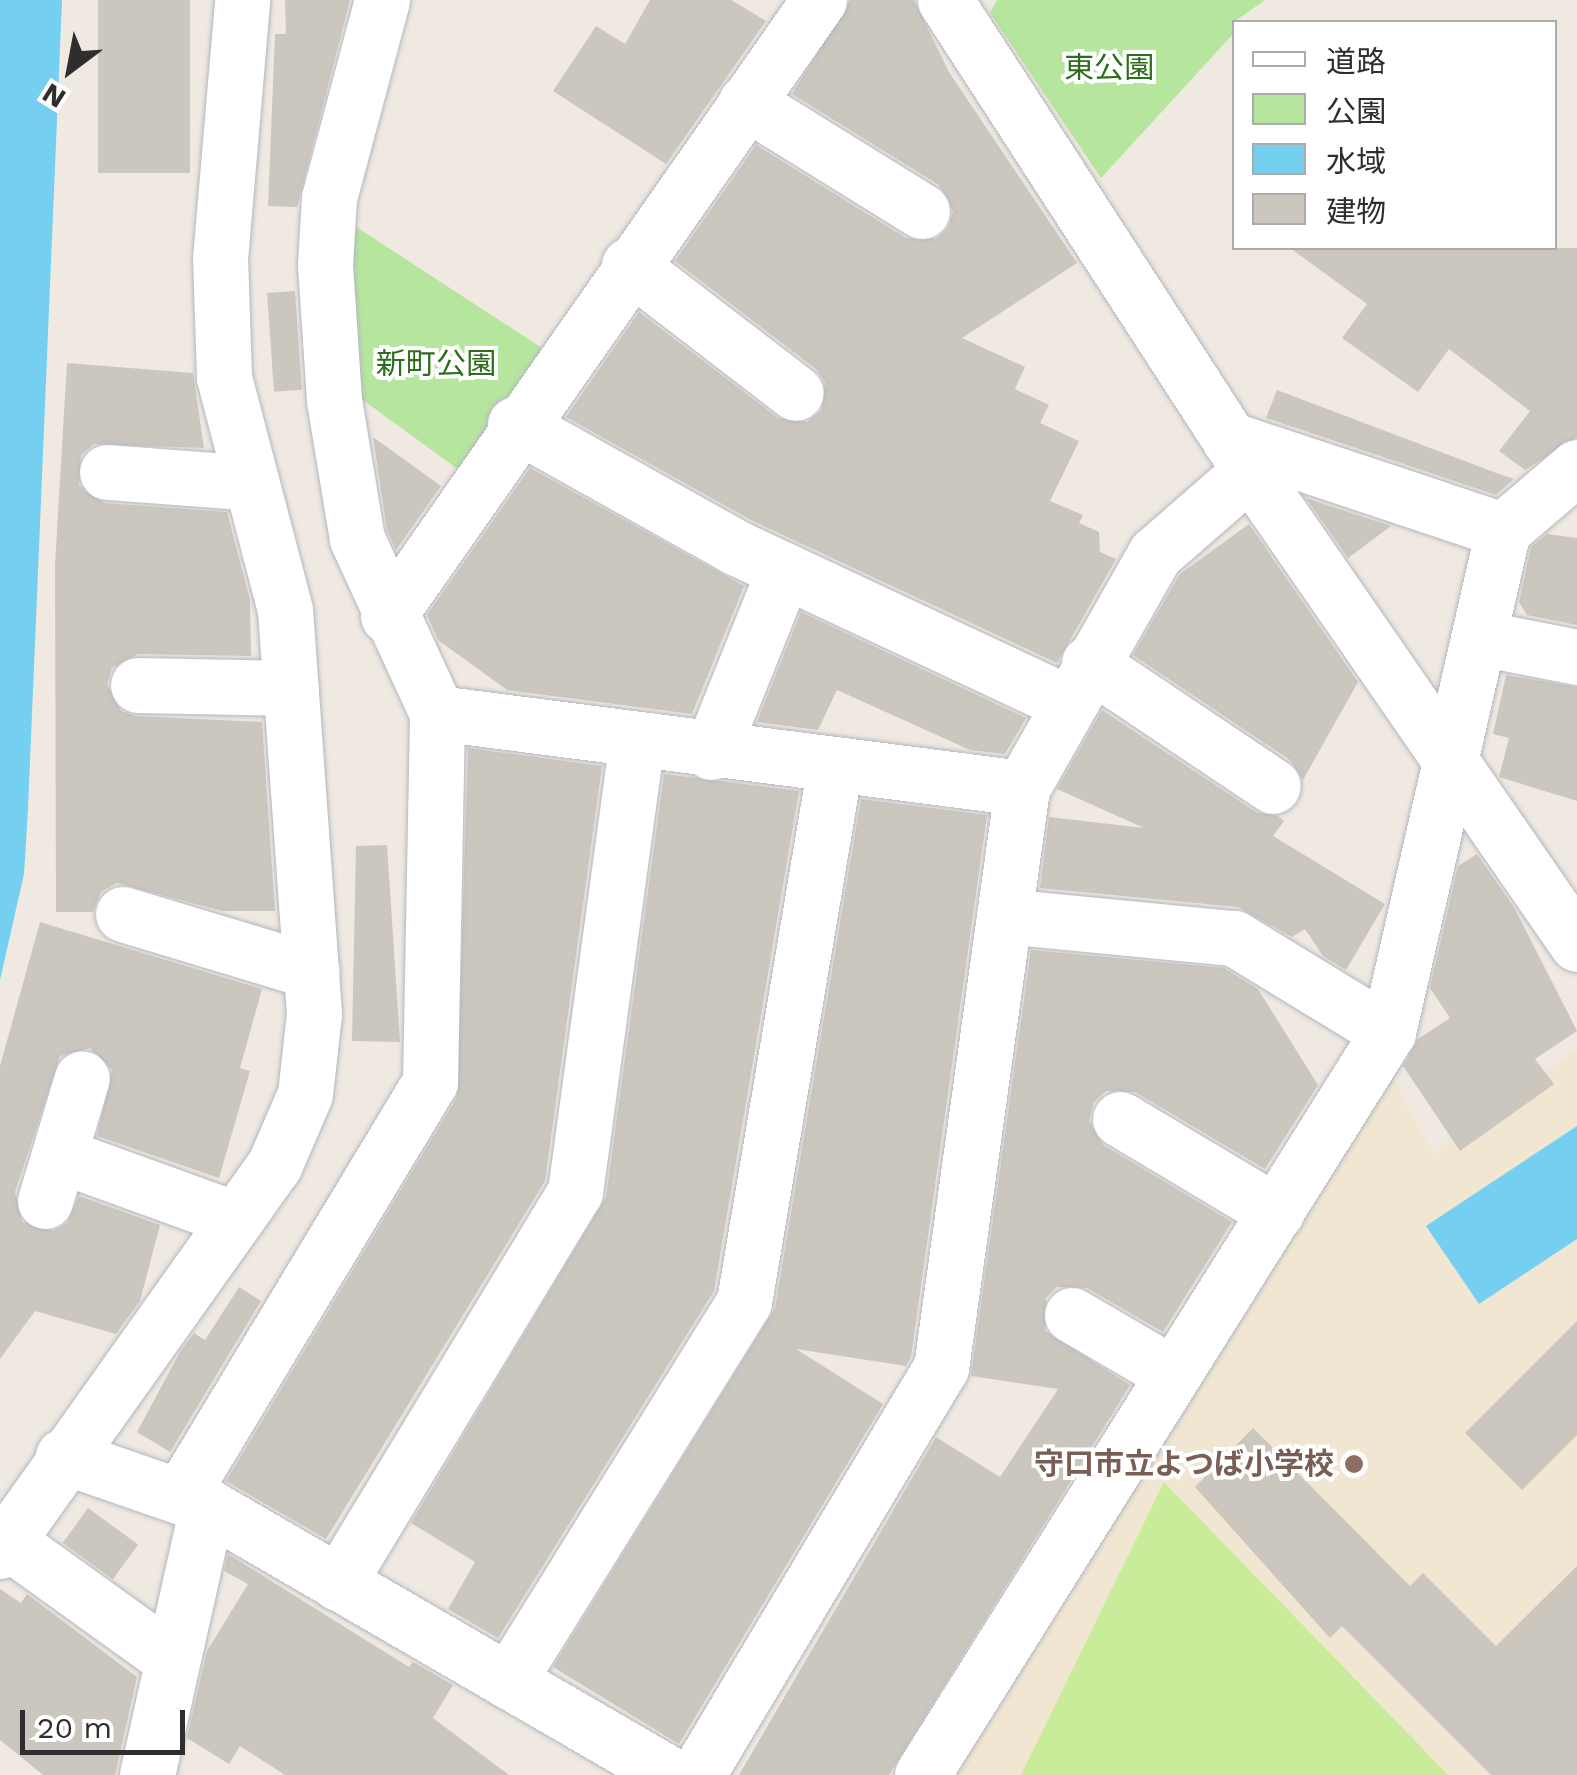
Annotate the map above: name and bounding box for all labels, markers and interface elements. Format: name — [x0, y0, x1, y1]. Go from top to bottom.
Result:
north arrow — [20, 20, 120, 120]
legend — [1232, 20, 1557, 250]
text: 道路 — [1326, 44, 1386, 79]
park label: 東公園 — [1064, 50, 1154, 86]
text: N — [36, 76, 71, 115]
text: 公園 — [1326, 94, 1386, 129]
text: 水域 — [1326, 144, 1386, 179]
text: 建物 — [1326, 194, 1386, 229]
park label: 新町公園 — [376, 346, 496, 382]
place label: 守口市立よつば小学校 — [1034, 1446, 1334, 1482]
marker: 守口市立よつば小学校 — [1343, 1453, 1365, 1475]
scale bar — [25, 1690, 190, 1752]
text: 20 m — [37, 1710, 112, 1745]

